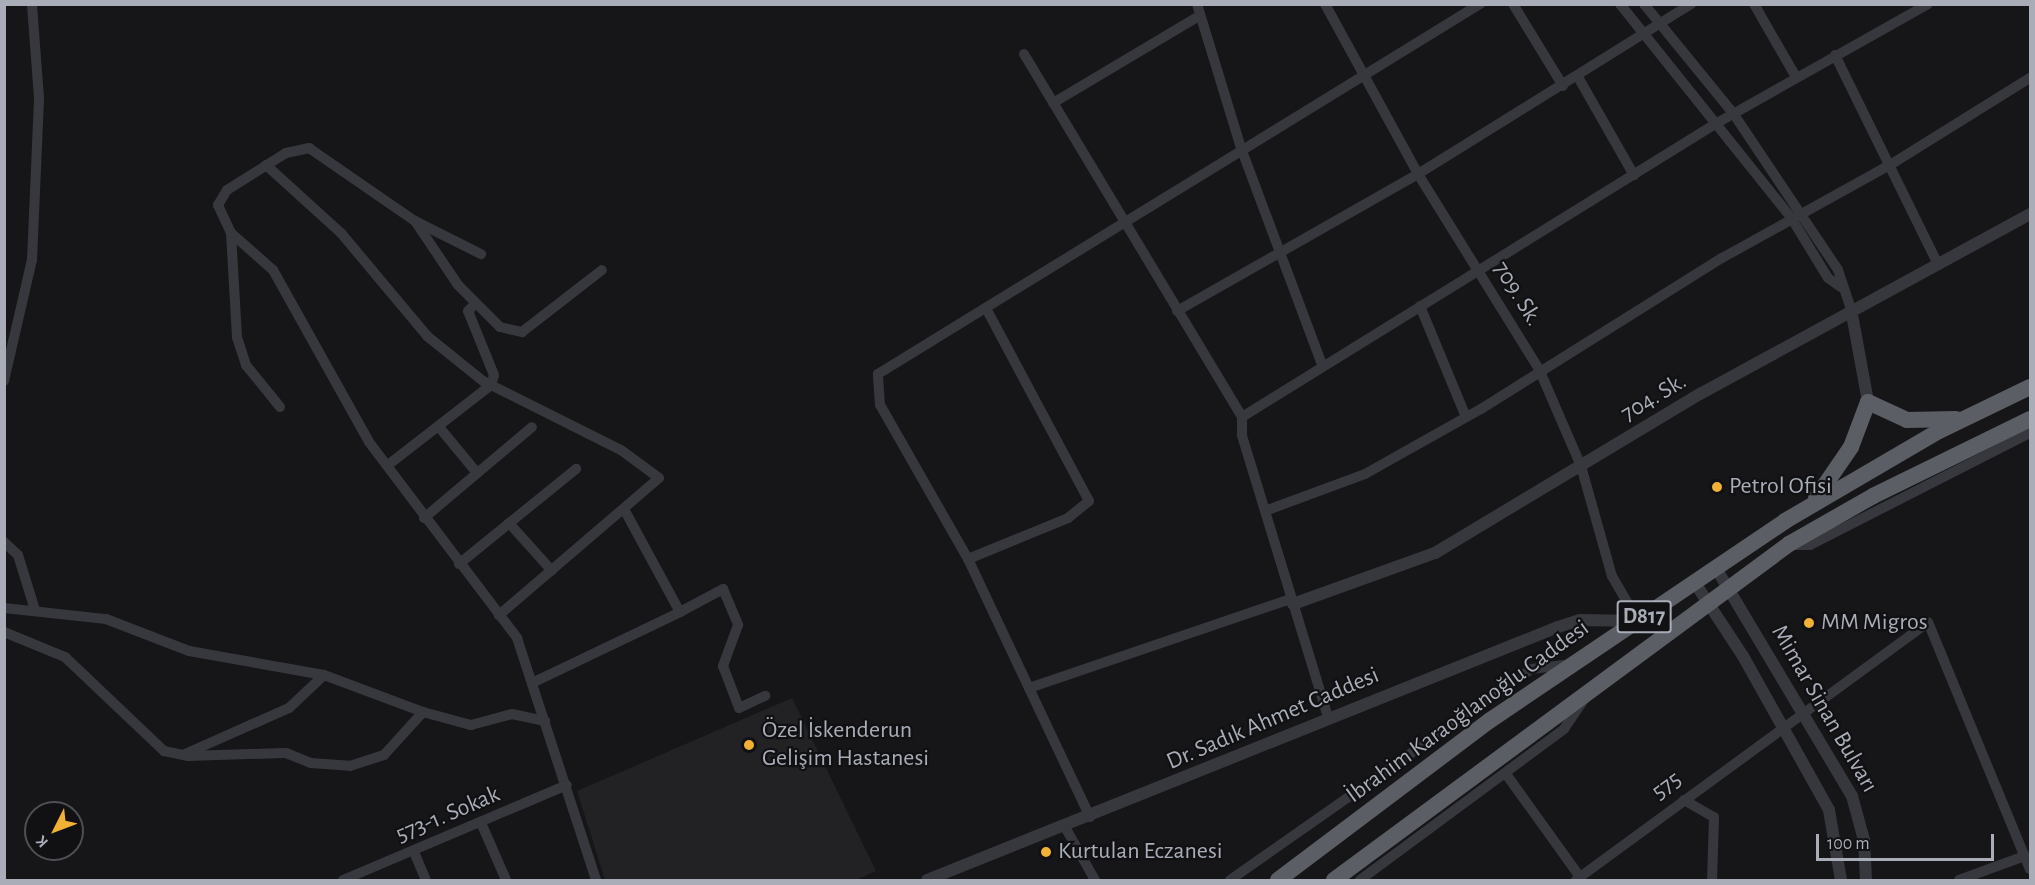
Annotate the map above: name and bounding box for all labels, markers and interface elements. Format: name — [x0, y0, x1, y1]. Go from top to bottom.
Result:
street label: 709. Sk. — [1486, 256, 1548, 332]
street label: 704. Sk. — [1616, 367, 1692, 429]
place label: Petrol Ofisi — [1729, 473, 1832, 501]
marker: Petrol Ofisi — [1710, 480, 1724, 494]
road number: D817 — [1616, 598, 1672, 636]
place label: MM Migros — [1821, 609, 1928, 637]
street label: İbrahim Karaoğlanoğlu Caddesi — [1341, 614, 1595, 810]
marker: MM Migros — [1802, 616, 1816, 630]
street label: Mimar Sinan Bulvarı — [1764, 620, 1884, 798]
street label: Dr. Sadık Ahmet Caddesi — [1162, 661, 1384, 777]
place label: Özel İskenderun Gelişim Hastanesi — [762, 717, 929, 773]
marker: Özel İskenderun Gelişim Hastanesi — [740, 736, 758, 754]
street label: 575 — [1646, 765, 1688, 807]
street label: 573-1. Sokak — [392, 780, 504, 850]
north arrow — [24, 801, 84, 861]
scale bar — [1819, 822, 1998, 860]
text: K — [33, 833, 51, 851]
text: 100 m — [1827, 835, 1870, 853]
place label: Kurtulan Eczanesi — [1058, 838, 1223, 866]
marker: Kurtulan Eczanesi — [1039, 845, 1053, 859]

